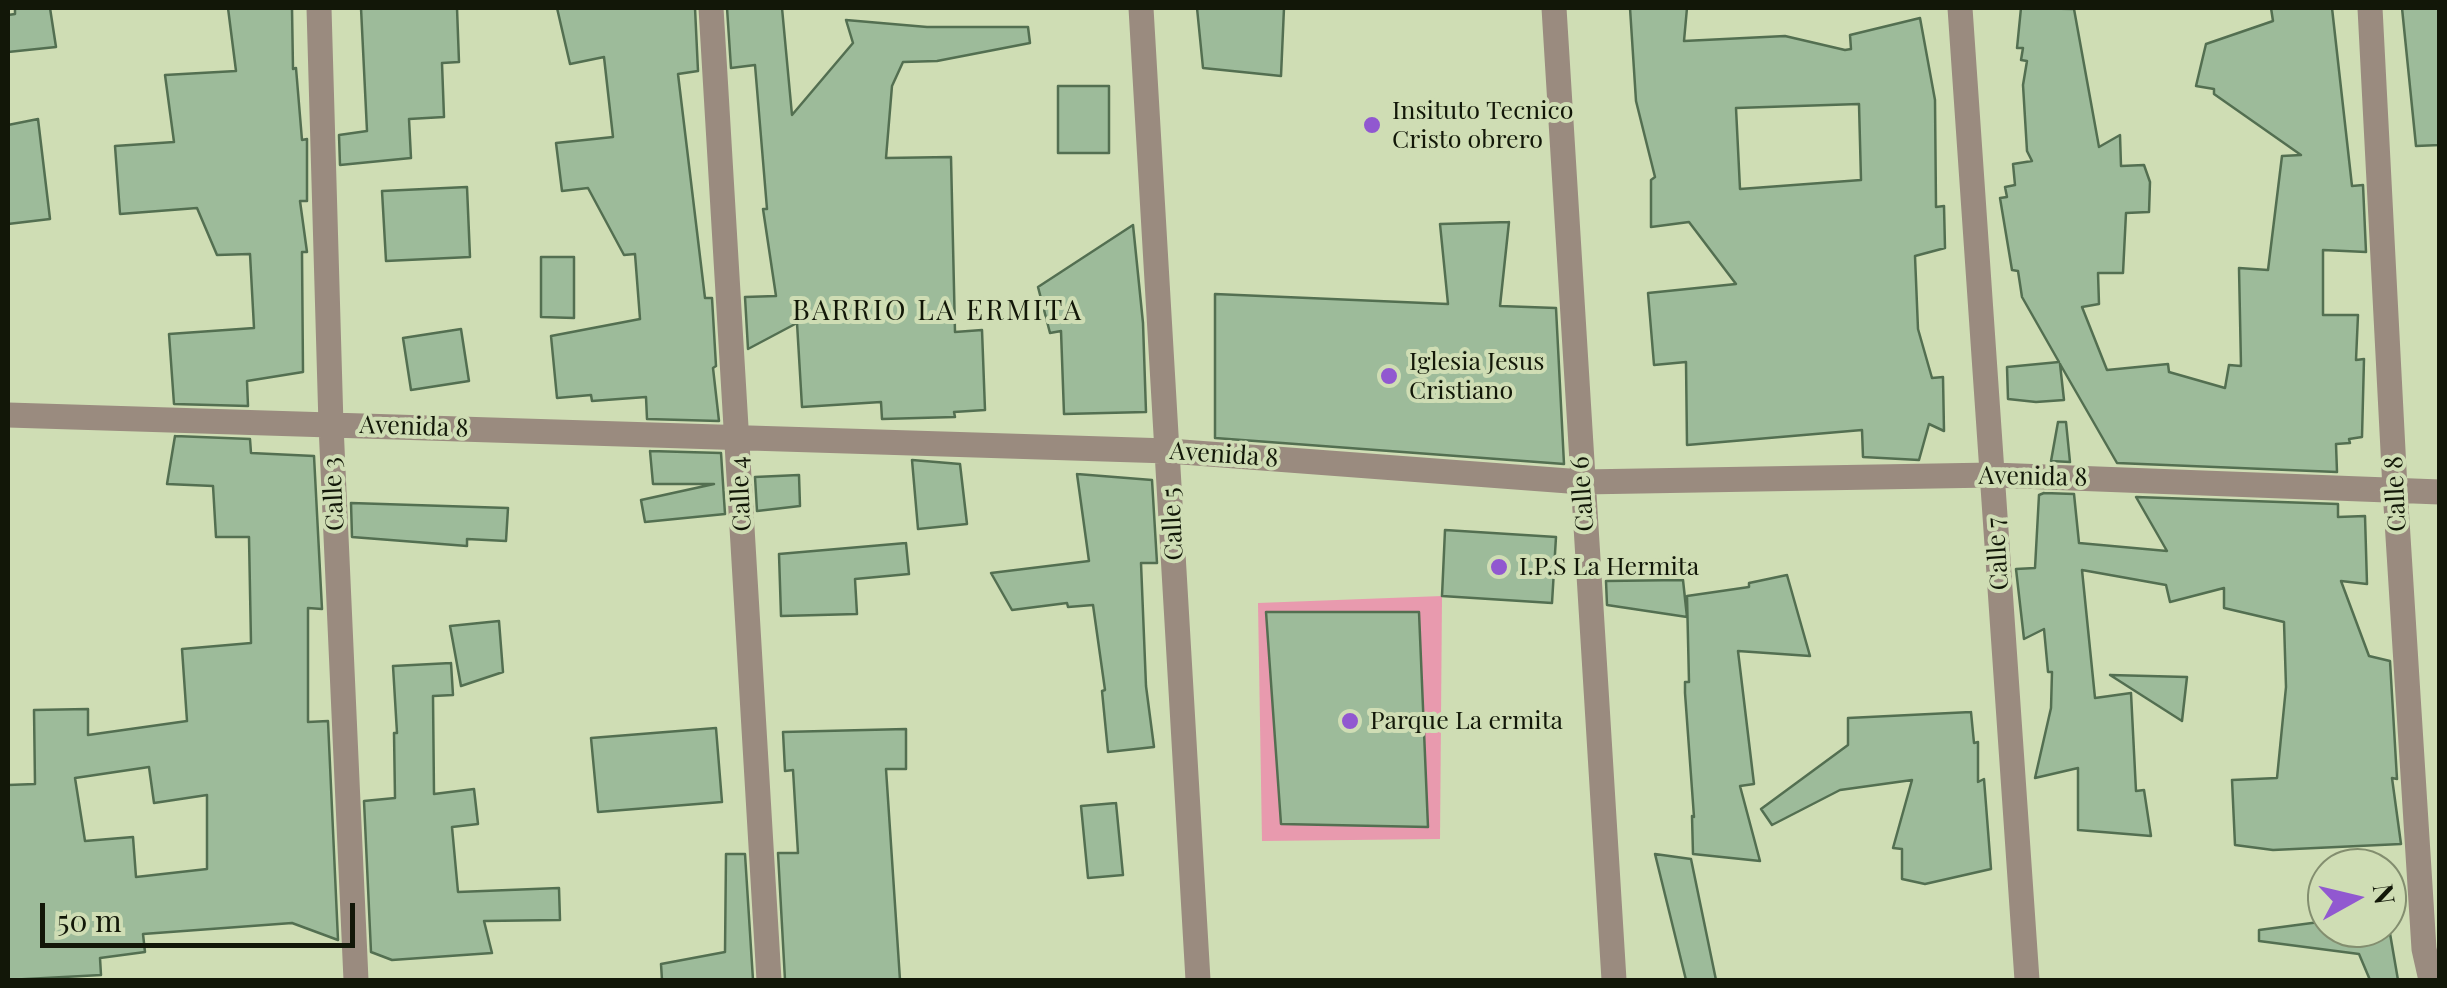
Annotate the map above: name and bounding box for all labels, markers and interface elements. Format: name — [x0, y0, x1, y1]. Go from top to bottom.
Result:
place label: Insituto Tecnico Cristo obrero — [1392, 96, 1573, 155]
marker: Insituto Tecnico Cristo obrero — [1361, 114, 1383, 136]
district label: BARRIO LA ERMITA — [792, 294, 1084, 328]
place label: Iglesia Jesus Cristiano — [1409, 347, 1544, 406]
marker: Iglesia Jesus Cristiano — [1378, 365, 1400, 387]
street label: Avenida 8 — [359, 410, 469, 444]
street label: Avenida 8 — [1169, 436, 1279, 474]
street label: Calle 6 — [1565, 455, 1601, 533]
street label: Calle 8 — [2379, 455, 2413, 533]
street label: Calle 3 — [317, 456, 351, 532]
street label: Calle 4 — [724, 456, 758, 532]
street label: Avenida 8 — [1978, 461, 2088, 493]
street label: Calle 5 — [1156, 487, 1190, 561]
street label: Calle 7 — [1981, 517, 2015, 591]
place label: I.P.S La Hermita — [1519, 552, 1699, 582]
marker: I.P.S La Hermita — [1488, 556, 1510, 578]
place label: Parque La ermita — [1370, 706, 1563, 736]
marker: Parque La ermita — [1339, 710, 1361, 732]
north arrow — [2307, 848, 2407, 948]
text: N — [2365, 881, 2405, 907]
scale bar — [45, 883, 360, 945]
text: 50 m — [57, 900, 122, 940]

